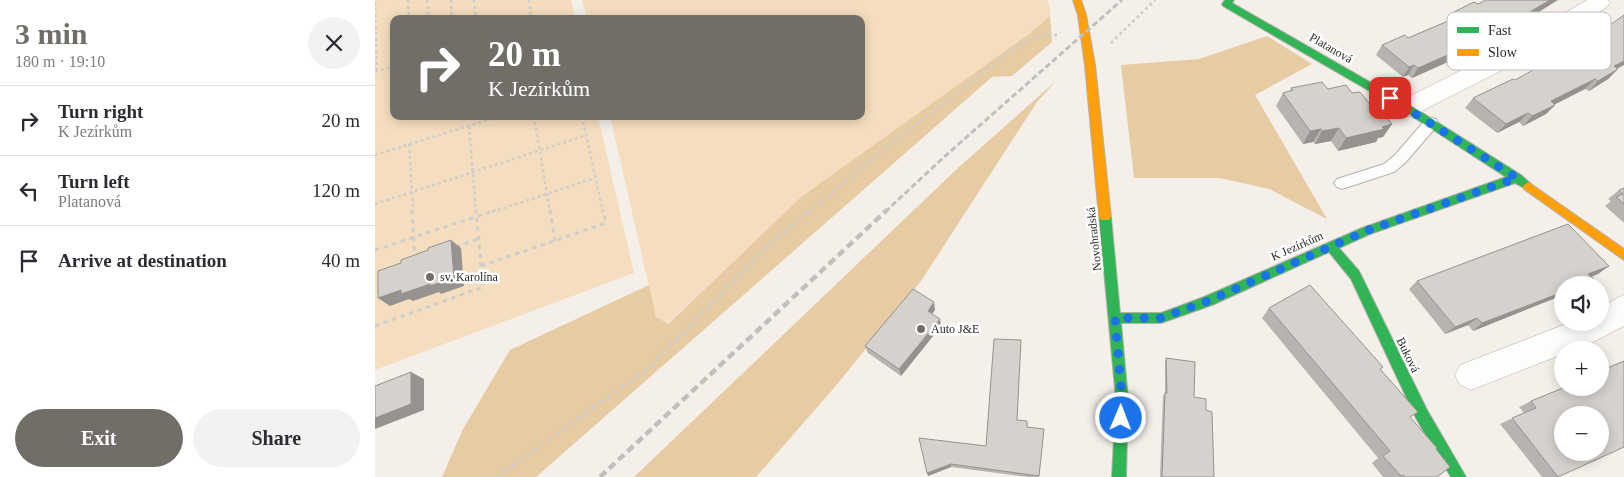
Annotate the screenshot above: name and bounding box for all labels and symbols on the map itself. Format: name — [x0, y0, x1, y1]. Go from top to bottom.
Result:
legend — [1447, 12, 1611, 70]
text: Fast — [1488, 23, 1511, 38]
street label: Platanová — [1307, 30, 1356, 66]
text: Slow — [1488, 45, 1518, 60]
pin — [1369, 77, 1411, 119]
street label: Novohradská — [1084, 206, 1104, 272]
street label: K Jezírkům — [1269, 228, 1326, 264]
place label: sv. Karolína — [440, 270, 499, 284]
marker: sv. Karolína — [424, 271, 436, 283]
place label: Auto J&E — [931, 322, 979, 336]
marker: Auto J&E — [915, 323, 927, 335]
street label: Buková — [1394, 335, 1423, 375]
position arrow — [1094, 391, 1146, 443]

